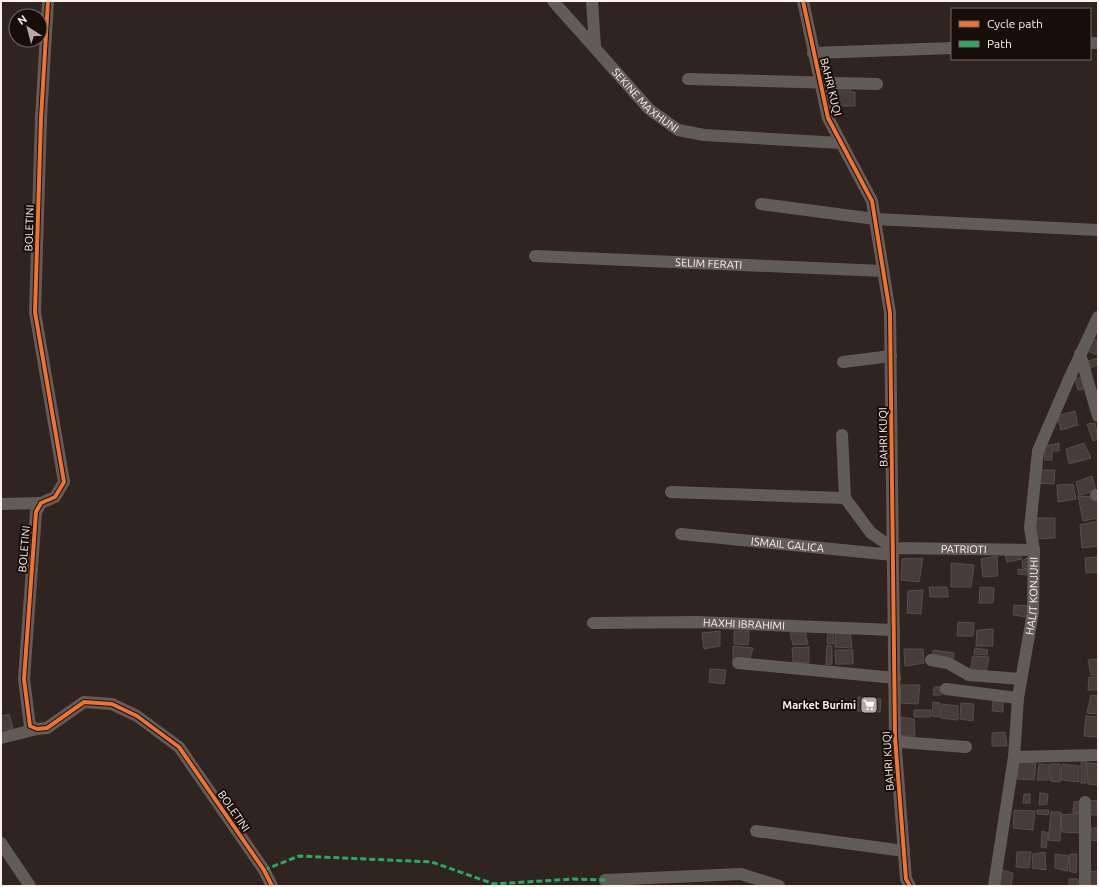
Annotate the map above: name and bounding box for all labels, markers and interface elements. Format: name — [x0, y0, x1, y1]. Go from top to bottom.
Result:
north arrow — [8, 8, 48, 48]
legend — [951, 8, 1091, 60]
text: N — [15, 13, 29, 27]
text: Cycle path — [987, 17, 1043, 30]
text: Path — [987, 37, 1012, 50]
street label: BAHRI KUQI — [818, 57, 844, 117]
street label: SEKINE MAXHUNI — [610, 66, 681, 135]
street label: BOLETINI — [22, 204, 36, 252]
street label: SELIM FERATI — [675, 256, 743, 271]
street label: BAHRI KUQI — [876, 407, 890, 467]
street label: BOLETINI — [16, 525, 32, 573]
street label: ISMAIL GALICA — [750, 535, 825, 554]
street label: PATRIOTI — [941, 543, 987, 555]
street label: HALIT KONJUHI — [1023, 557, 1040, 636]
street label: HAXHI IBRAHIMI — [703, 616, 785, 632]
supermarket icon: Market Burimi — [859, 695, 879, 715]
place label: Market Burimi — [782, 699, 856, 711]
street label: BAHRI KUQI — [880, 731, 896, 791]
street label: BOLETINI — [216, 788, 252, 834]

